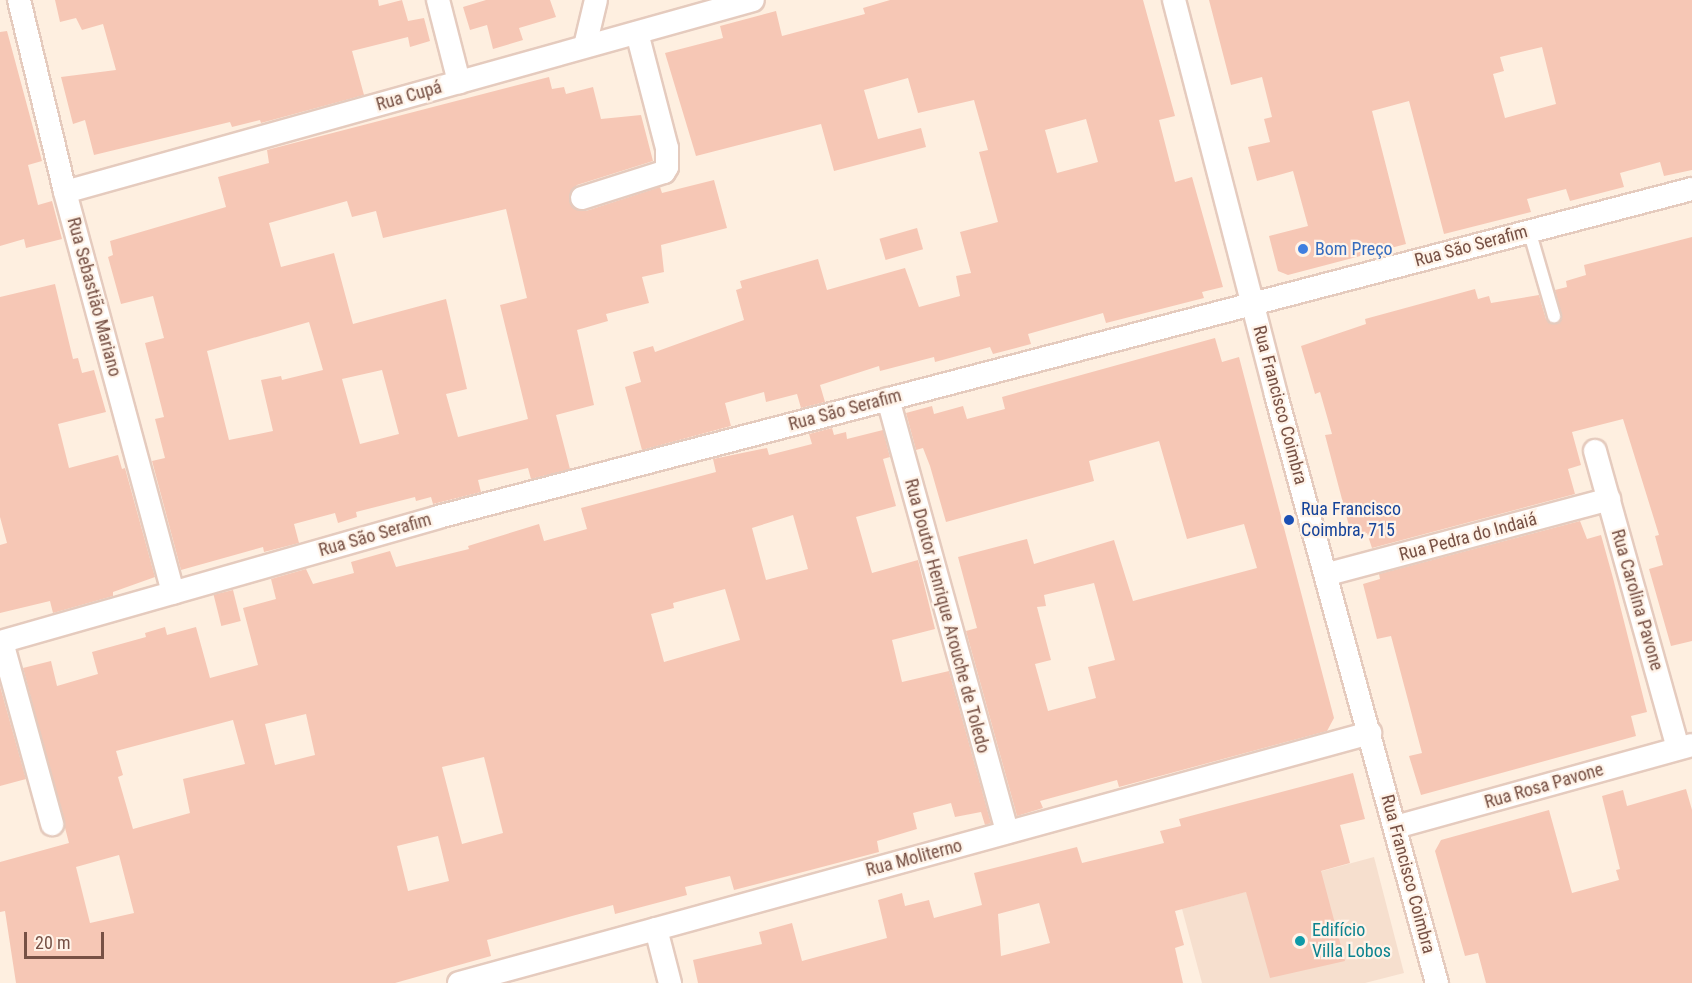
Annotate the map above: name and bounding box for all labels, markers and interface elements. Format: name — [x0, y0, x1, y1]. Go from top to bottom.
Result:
street label: Rua Cupá — [374, 76, 444, 116]
street label: Rua Sebastião Mariano — [62, 215, 126, 379]
street label: Rua São Serafim — [1412, 221, 1530, 271]
place label: Bom Preço — [1315, 238, 1393, 260]
marker: Bom Preço — [1296, 242, 1310, 256]
street label: Rua Francisco Coimbra — [1248, 323, 1312, 487]
street label: Rua São Serafim — [786, 385, 904, 435]
street label: Rua Doutor Henrique Arouche de Toledo — [900, 476, 994, 756]
place label: Rua Francisco Coimbra, 715 — [1301, 499, 1401, 542]
street label: Rua Pedra do Indaiá — [1397, 508, 1539, 566]
street label: Rua São Serafim — [316, 509, 434, 561]
marker: Rua Francisco Coimbra, 715 — [1282, 513, 1296, 527]
street label: Rua Carolina Pavone — [1606, 527, 1668, 673]
street label: Rua Rosa Pavone — [1482, 759, 1606, 813]
street label: Rua Francisco Coimbra — [1376, 792, 1440, 956]
street label: Rua Moliterno — [863, 835, 965, 881]
scale bar — [27, 920, 106, 958]
place label: Edifício Villa Lobos — [1312, 920, 1391, 962]
text: 20 m — [35, 932, 70, 953]
marker: Edifício Villa Lobos — [1293, 934, 1307, 948]

